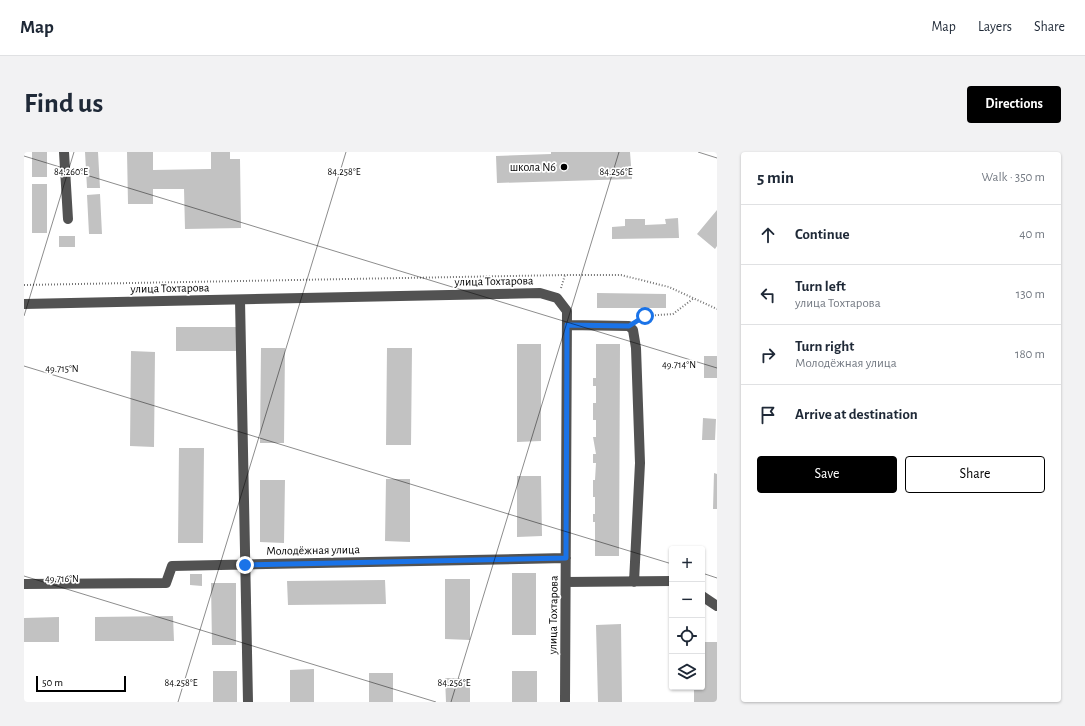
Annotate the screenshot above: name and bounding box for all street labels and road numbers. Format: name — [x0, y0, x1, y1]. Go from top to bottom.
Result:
street label: улица Тохтарова — [453, 274, 534, 289]
street label: улица Тохтарова — [129, 281, 210, 296]
street label: Молодёжная улица — [266, 543, 361, 558]
street label: улица Тохтарова — [546, 575, 561, 656]

